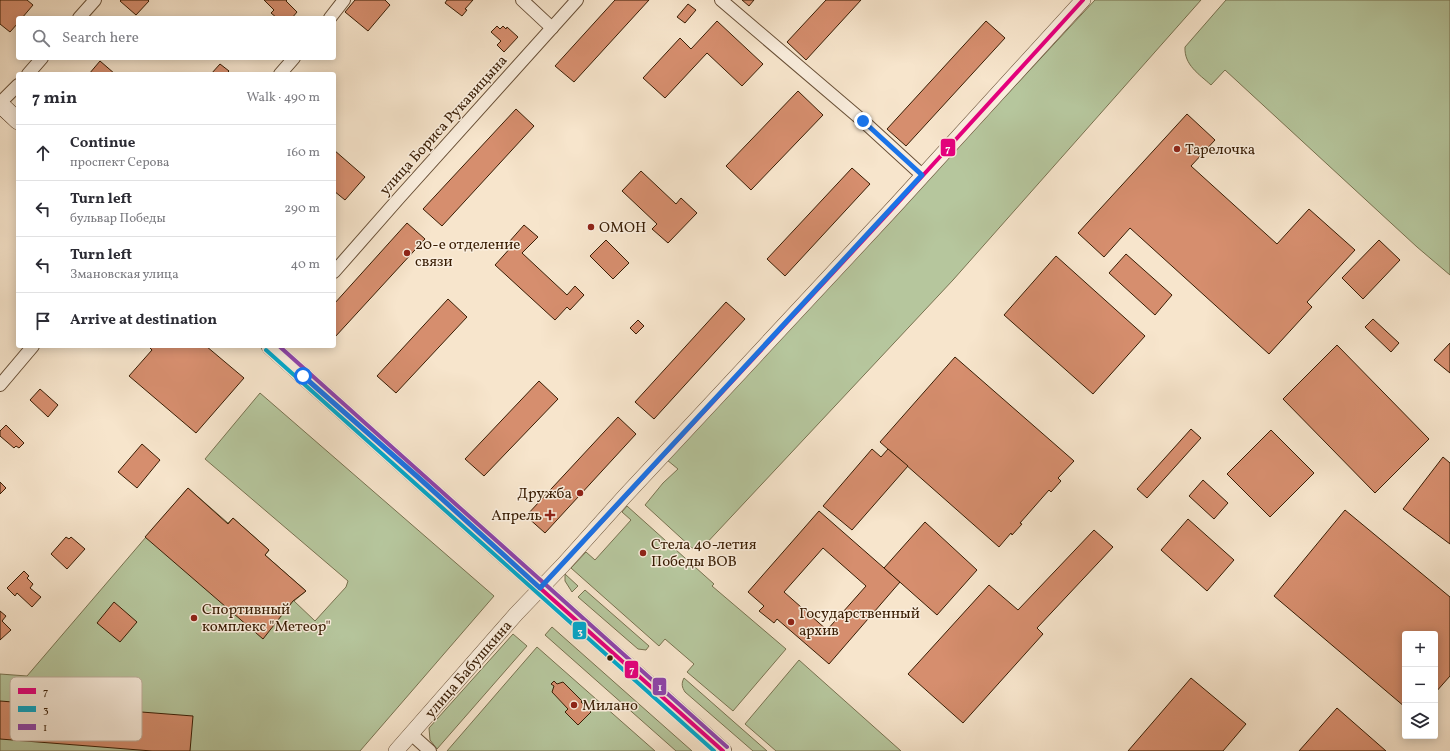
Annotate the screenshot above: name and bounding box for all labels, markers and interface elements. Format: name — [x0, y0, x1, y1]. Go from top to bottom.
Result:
search box — [16, 16, 336, 60]
icon: search — [30, 27, 52, 49]
text: Search here — [62, 28, 139, 49]
street label: улица Бориса Рукавицына — [375, 51, 513, 201]
text: 7 min — [32, 87, 77, 110]
text: Walk · 490 m — [246, 89, 320, 107]
route end — [854, 112, 872, 130]
text: Continue — [70, 133, 135, 154]
line badge: 7 — [940, 138, 956, 157]
place label: Тарелочка — [1185, 140, 1255, 161]
icon: ahead — [32, 142, 54, 164]
text: 7 — [945, 142, 951, 157]
text: 160 m — [286, 144, 320, 162]
marker: Тарелочка — [1172, 144, 1182, 154]
text: проспект Серова — [70, 154, 170, 172]
text: Turn left — [70, 189, 132, 210]
icon: left — [32, 198, 54, 220]
text: 290 m — [284, 200, 320, 218]
text: бульвар Победы — [70, 210, 166, 228]
place label: ОМОН — [599, 218, 646, 239]
marker: ОМОН — [586, 222, 596, 232]
place label: 20-е отделение связи — [415, 235, 520, 273]
text: Turn left — [70, 245, 132, 266]
marker: 20-е отделение связи — [402, 248, 412, 258]
icon: left — [32, 254, 54, 276]
text: 40 m — [291, 256, 320, 274]
text: Змановская улица — [70, 266, 179, 284]
icon: arrive — [32, 310, 54, 332]
text: Arrive at destination — [70, 310, 217, 331]
route start — [294, 367, 312, 385]
place label: Дружба — [517, 484, 572, 505]
marker: Дружба — [575, 488, 585, 498]
place label: Апрель — [491, 506, 542, 527]
marker: Апрель — [545, 510, 555, 520]
place label: Стела 40-летия Победы ВОВ — [651, 535, 757, 573]
marker: Стела 40-летия Победы ВОВ — [638, 548, 648, 558]
place label: Спортивный комплекс "Метеор" — [202, 600, 331, 638]
place label: Государственный архив — [799, 604, 920, 642]
marker: Спортивный комплекс "Метеор" — [189, 613, 199, 623]
street label: улица Бабушкина — [421, 616, 518, 724]
marker: Государственный архив — [786, 617, 796, 627]
line badge: 3 — [572, 621, 587, 640]
text: 3 — [577, 625, 583, 640]
map controls — [1402, 631, 1438, 739]
button: + — [1402, 631, 1438, 667]
unlabelled marker — [605, 653, 615, 663]
line badge: 7 — [624, 660, 639, 679]
text: 7 — [629, 663, 635, 678]
button: − — [1402, 667, 1438, 703]
legend — [10, 677, 142, 741]
line badge: 1 — [652, 677, 667, 696]
text: 1 — [658, 681, 662, 696]
text: 7 — [43, 685, 48, 700]
place label: Милано — [582, 696, 638, 717]
marker: Милано — [569, 700, 579, 710]
text: 3 — [43, 703, 49, 718]
button: layers — [1402, 703, 1438, 739]
text: 1 — [43, 721, 47, 736]

